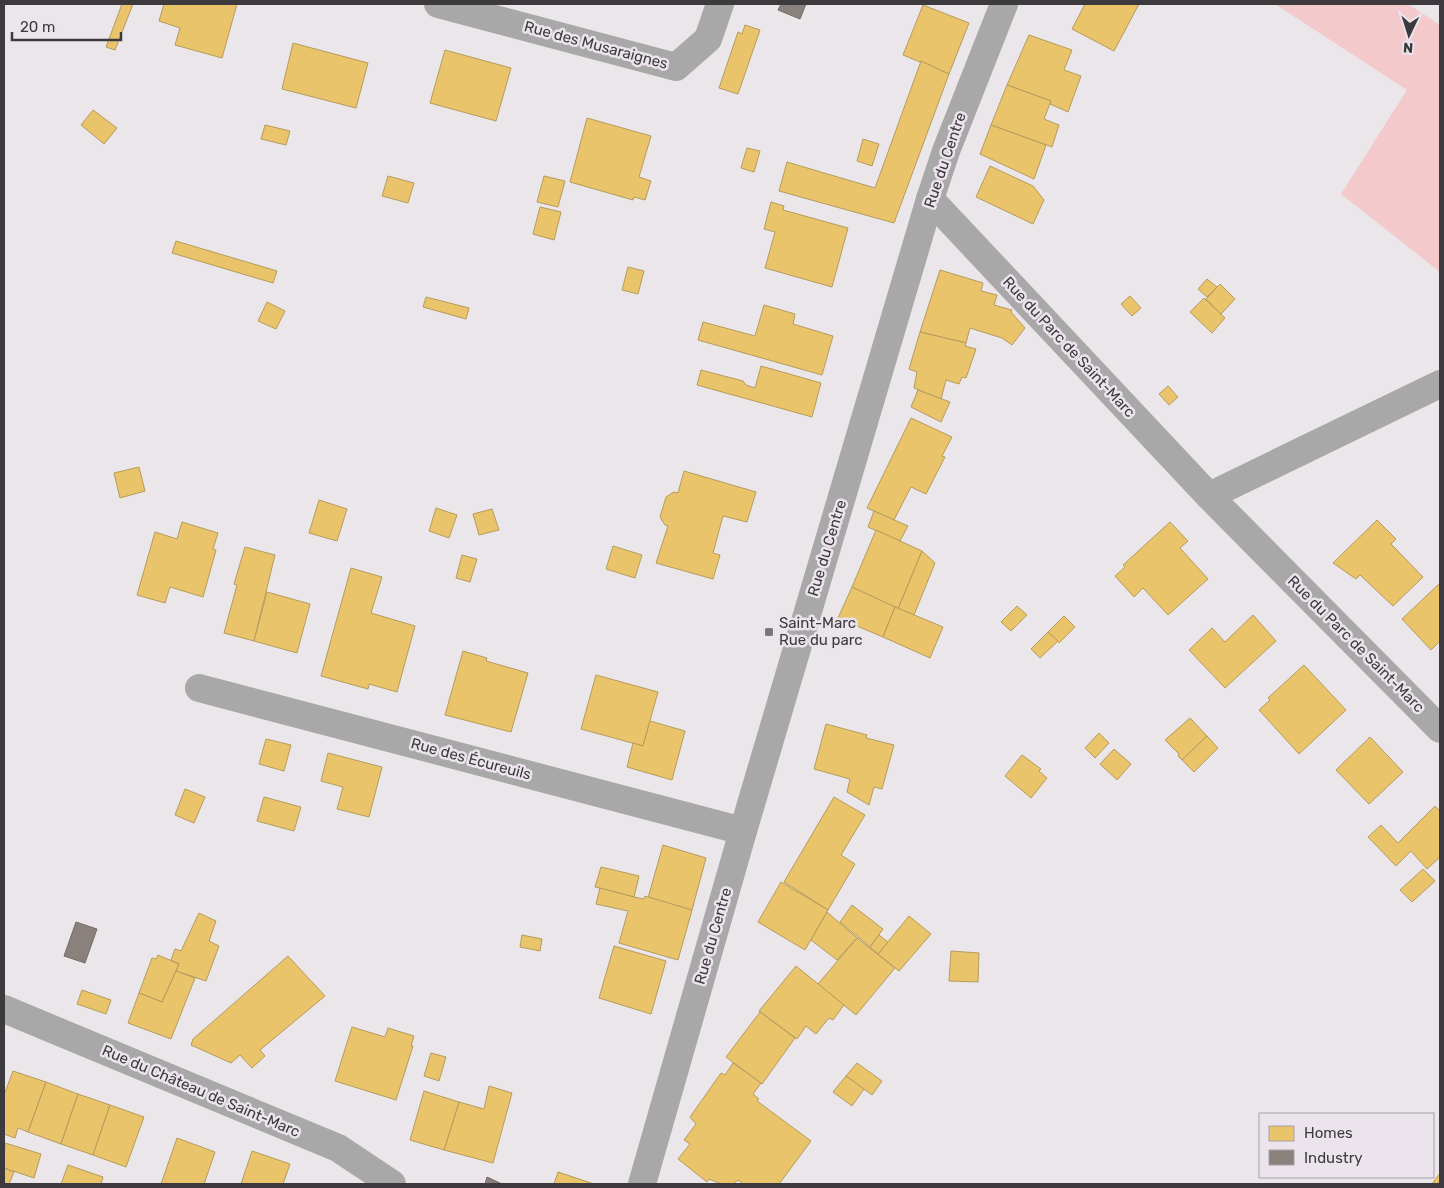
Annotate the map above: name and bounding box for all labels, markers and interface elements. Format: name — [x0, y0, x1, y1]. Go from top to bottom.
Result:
scale bar — [12, 10, 121, 42]
north arrow — [1384, 10, 1434, 60]
street label: Rue des Musaraignes — [522, 17, 670, 73]
text: 20 m — [20, 18, 55, 36]
text: N — [1403, 39, 1414, 56]
street label: Rue du Centre — [920, 110, 970, 210]
street label: Rue du Parc de Saint-Marc — [999, 273, 1139, 421]
street label: Rue du Centre — [804, 498, 850, 598]
street label: Rue du Parc de Saint-Marc — [1284, 572, 1428, 716]
place label: Saint-Marc Rue du parc — [779, 614, 863, 649]
marker: Saint-Marc Rue du parc — [763, 626, 775, 638]
street label: Rue des Écureuils — [409, 734, 533, 784]
street label: Rue du Centre — [691, 886, 735, 986]
street label: Rue du Château de Saint-Marc — [99, 1041, 303, 1141]
legend — [1259, 1113, 1434, 1178]
text: Homes — [1304, 1124, 1353, 1142]
text: Industry — [1304, 1149, 1363, 1167]

